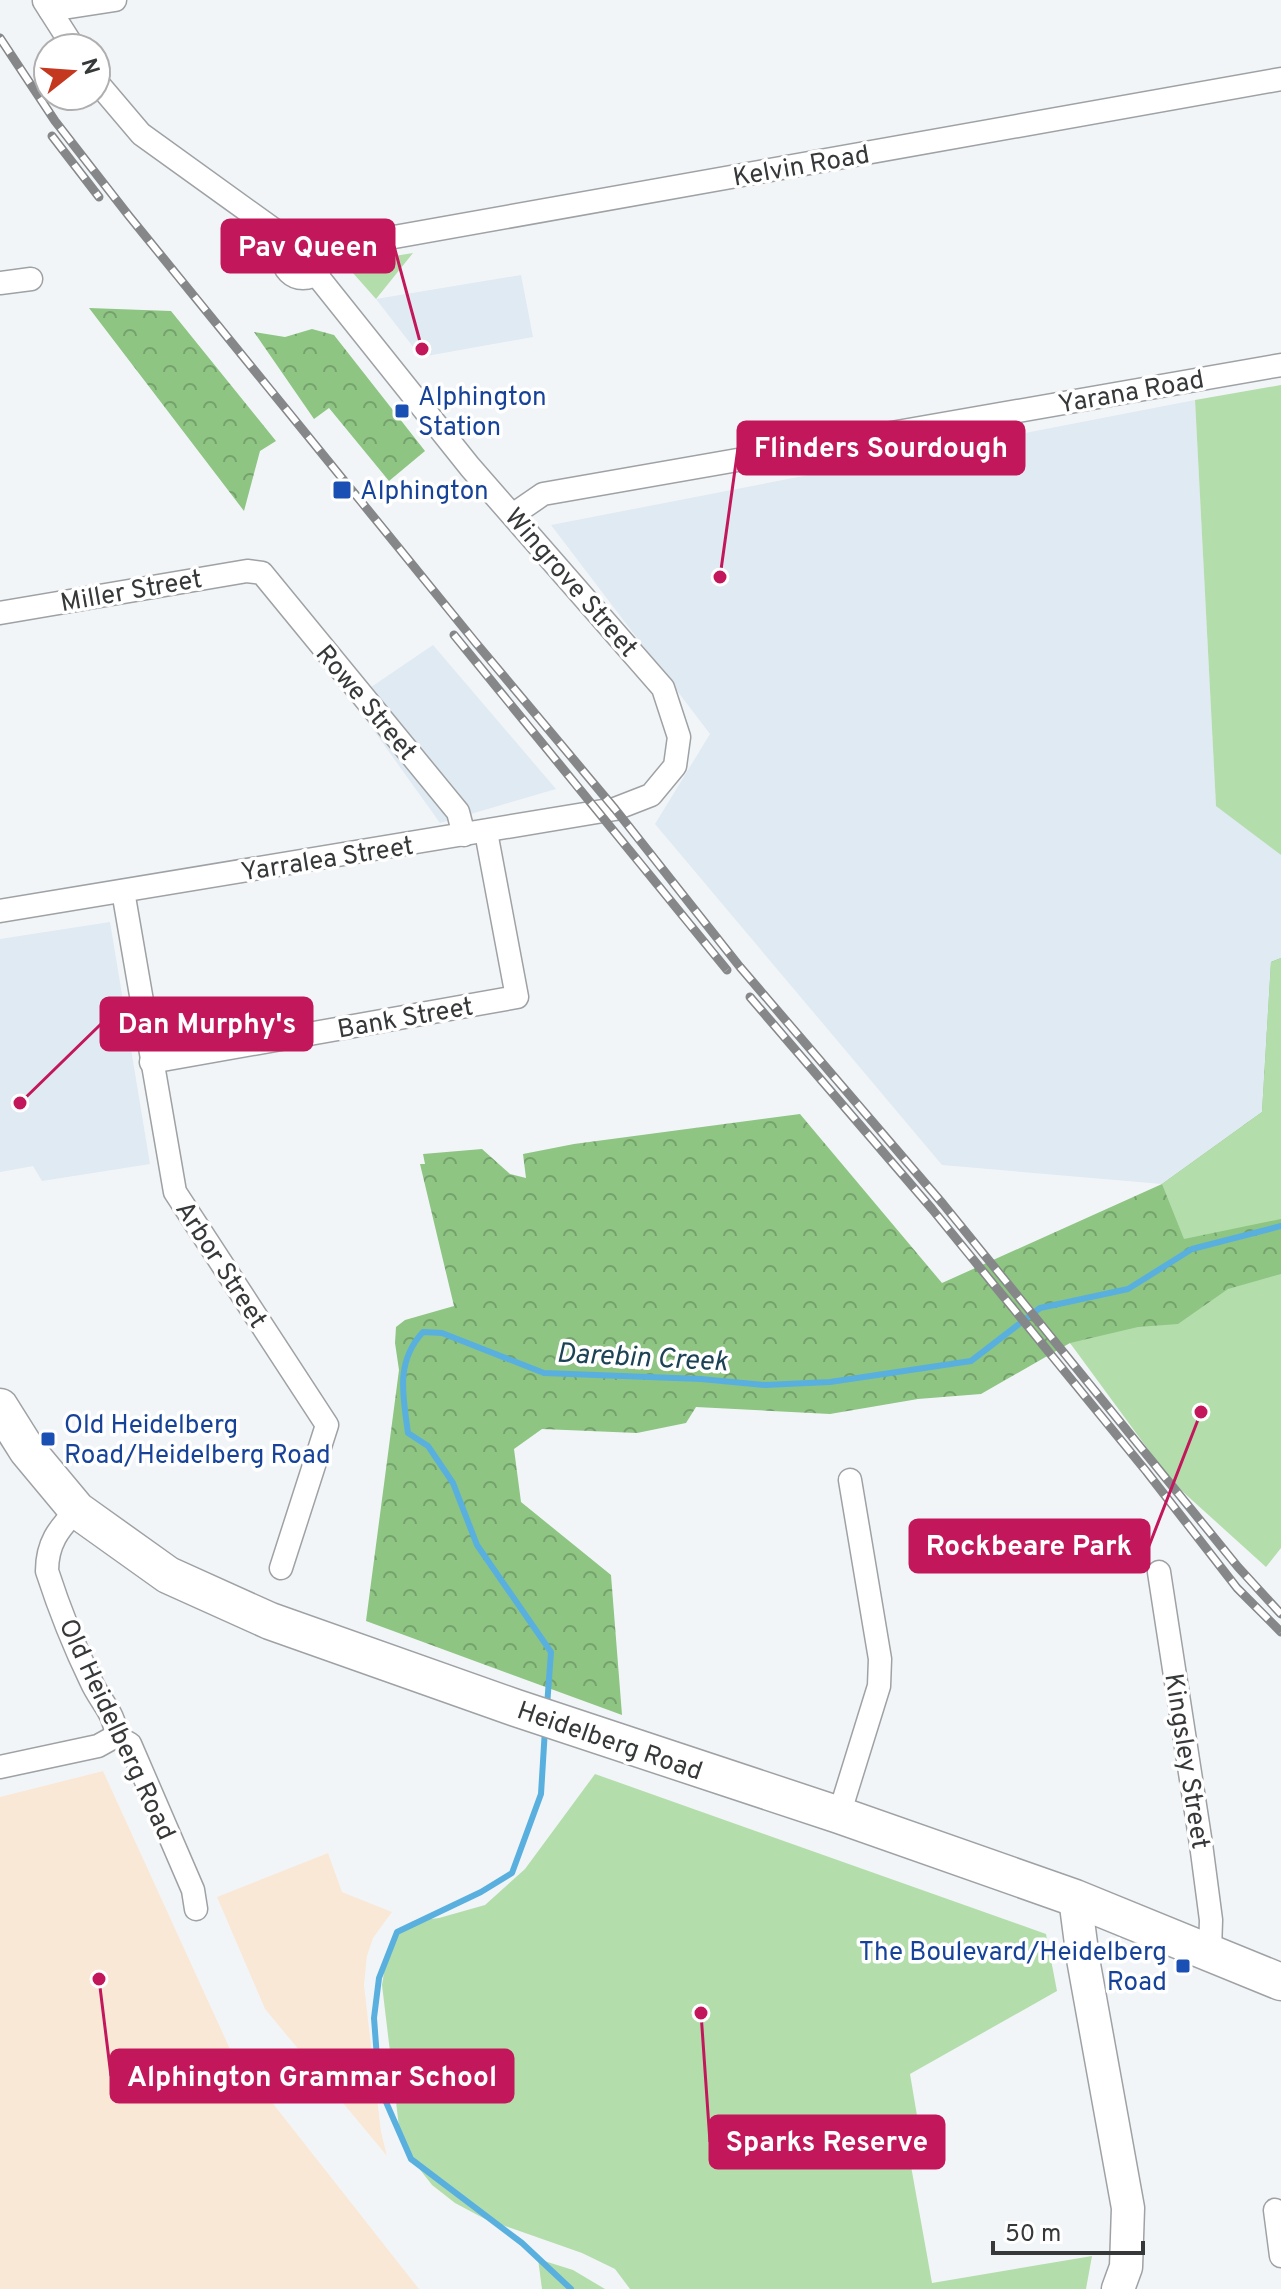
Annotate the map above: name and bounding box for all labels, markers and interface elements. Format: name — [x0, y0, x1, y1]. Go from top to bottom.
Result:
north arrow — [32, 32, 112, 112]
text: N — [74, 55, 104, 78]
street label: Kelvin Road — [731, 139, 872, 196]
callout: Pav Queen — [222, 220, 394, 272]
text: Pav Queen — [238, 231, 378, 267]
street label: Yarana Road — [1056, 364, 1207, 422]
place label: Alphington Station — [418, 382, 547, 445]
marker: Alphington Station — [393, 402, 411, 420]
callout: Flinders Sourdough — [738, 422, 1024, 474]
text: Flinders Sourdough — [754, 432, 1008, 468]
place label: Alphington — [360, 476, 489, 509]
marker: Alphington — [331, 479, 353, 501]
street label: Wingrove Street — [496, 502, 644, 665]
street label: Miller Street — [58, 564, 205, 621]
street label: Rowe Street — [307, 639, 423, 768]
street label: Yarralea Street — [239, 831, 416, 890]
street label: Bank Street — [335, 991, 476, 1048]
callout: Dan Murphy's — [101, 998, 312, 1050]
text: Dan Murphy's — [118, 1008, 296, 1044]
street label: Arbor Street — [167, 1196, 273, 1335]
water label: Darebin Creek — [555, 1337, 729, 1381]
place label: Old Heidelberg Road/Heidelberg Road — [64, 1410, 331, 1473]
marker: Old Heidelberg Road/Heidelberg Road — [39, 1430, 57, 1448]
callout: Rockbeare Park — [910, 1520, 1149, 1572]
text: Rockbeare Park — [926, 1530, 1132, 1566]
street label: Old Heidelberg Road — [50, 1614, 181, 1846]
street label: Kingsley Street — [1155, 1671, 1216, 1852]
street label: Heidelberg Road — [512, 1695, 706, 1790]
place label: The Boulevard/Heidelberg Road — [859, 1937, 1167, 2000]
marker: The Boulevard/Heidelberg Road — [1174, 1957, 1192, 1975]
callout: Alphington Grammar School — [111, 2050, 513, 2102]
text: Alphington Grammar School — [127, 2061, 497, 2097]
callout: Sparks Reserve — [710, 2116, 944, 2168]
text: Sparks Reserve — [726, 2126, 928, 2162]
scale bar — [993, 2205, 1143, 2255]
text: 50 m — [1005, 2220, 1061, 2250]

